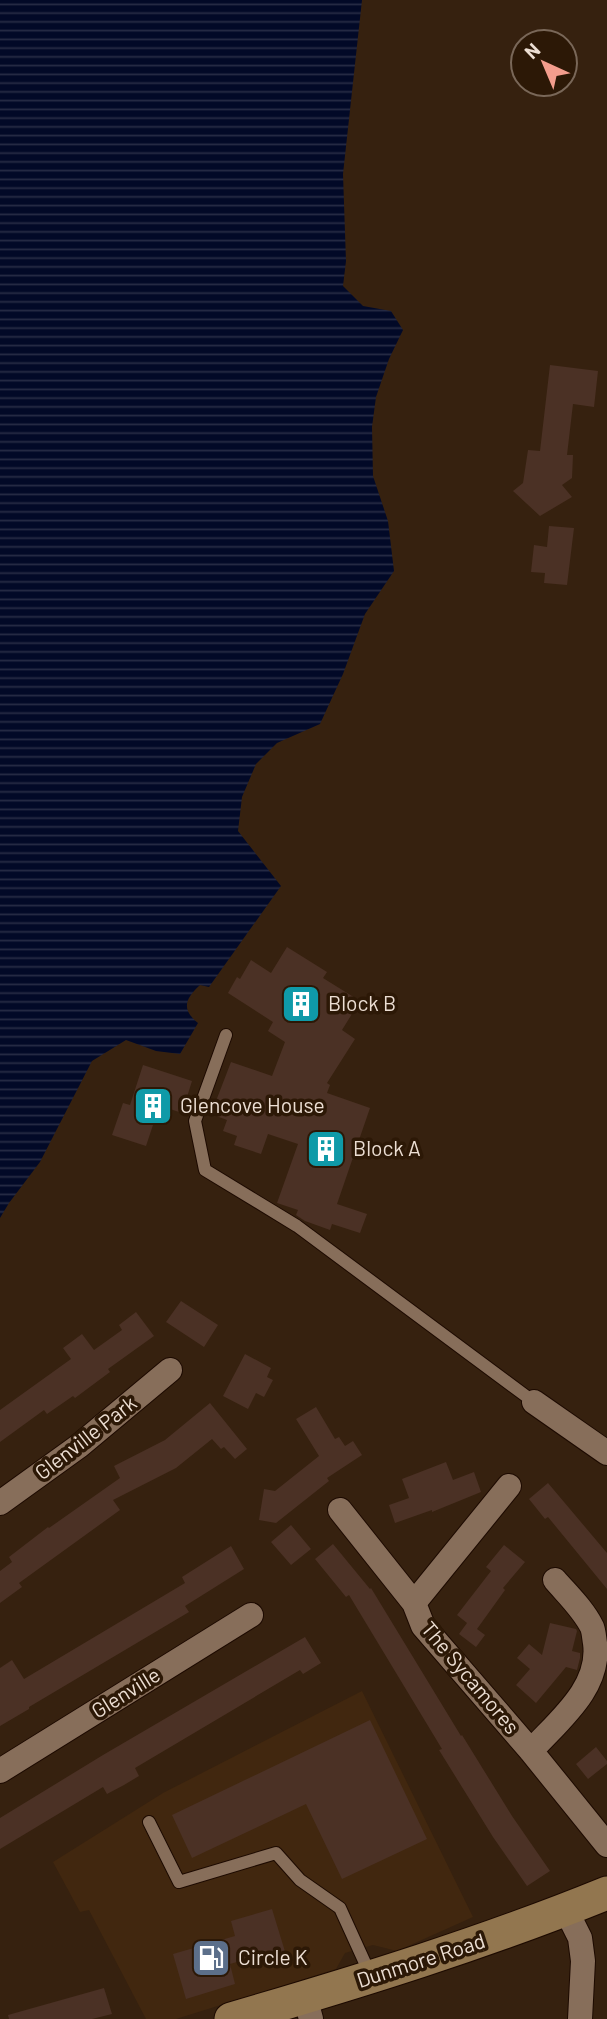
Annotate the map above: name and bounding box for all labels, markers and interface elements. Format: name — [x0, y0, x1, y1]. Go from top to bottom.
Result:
north arrow — [509, 28, 579, 98]
text: N — [519, 38, 544, 63]
building icon: Block B — [280, 983, 322, 1025]
place label: Block B — [328, 990, 396, 1015]
building icon: Glencove House — [132, 1085, 174, 1127]
place label: Glencove House — [180, 1092, 325, 1117]
building icon: Block A — [305, 1128, 347, 1170]
place label: Block A — [353, 1135, 421, 1160]
street label: Glenville Park — [29, 1390, 141, 1484]
street label: The Sycamores — [417, 1616, 525, 1738]
street label: Glenville — [86, 1661, 164, 1723]
street label: Dunmore Road — [353, 1927, 488, 1992]
fuel station icon: Circle K — [190, 1937, 232, 1979]
place label: Circle K — [238, 1944, 308, 1969]

